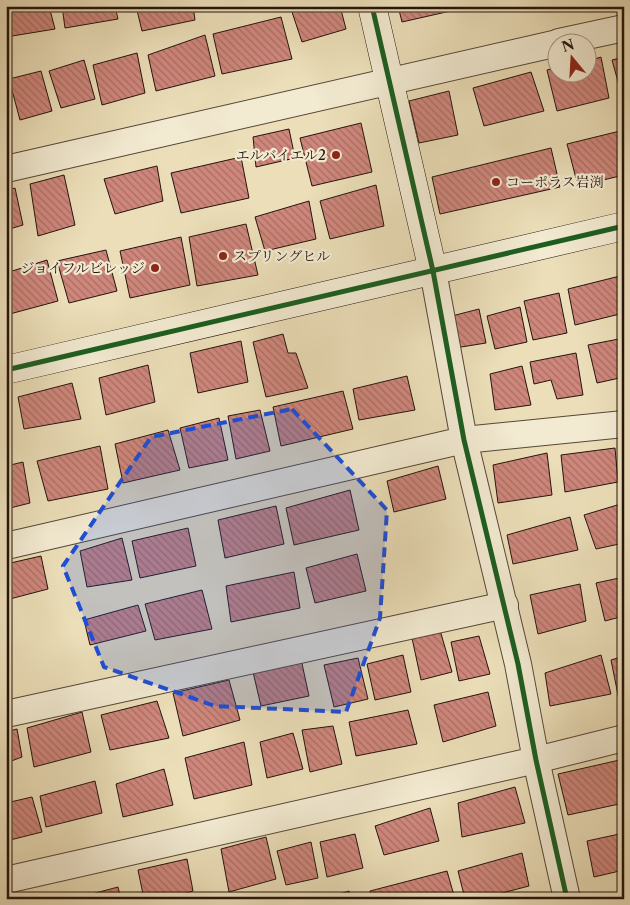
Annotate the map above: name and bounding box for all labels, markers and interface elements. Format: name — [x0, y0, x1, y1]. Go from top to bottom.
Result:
north arrow — [548, 32, 598, 82]
text: N — [559, 35, 577, 56]
place label: エルバイエル2 — [235, 146, 326, 164]
marker: エルバイエル2 — [330, 149, 342, 161]
place label: コーポラス岩渕 — [506, 173, 604, 191]
marker: コーポラス岩渕 — [490, 176, 502, 188]
place label: スプリングヒル — [233, 247, 330, 265]
marker: スプリングヒル — [217, 250, 229, 262]
place label: ジョイフルビレッジ — [20, 259, 145, 277]
marker: ジョイフルビレッジ — [149, 262, 161, 274]

